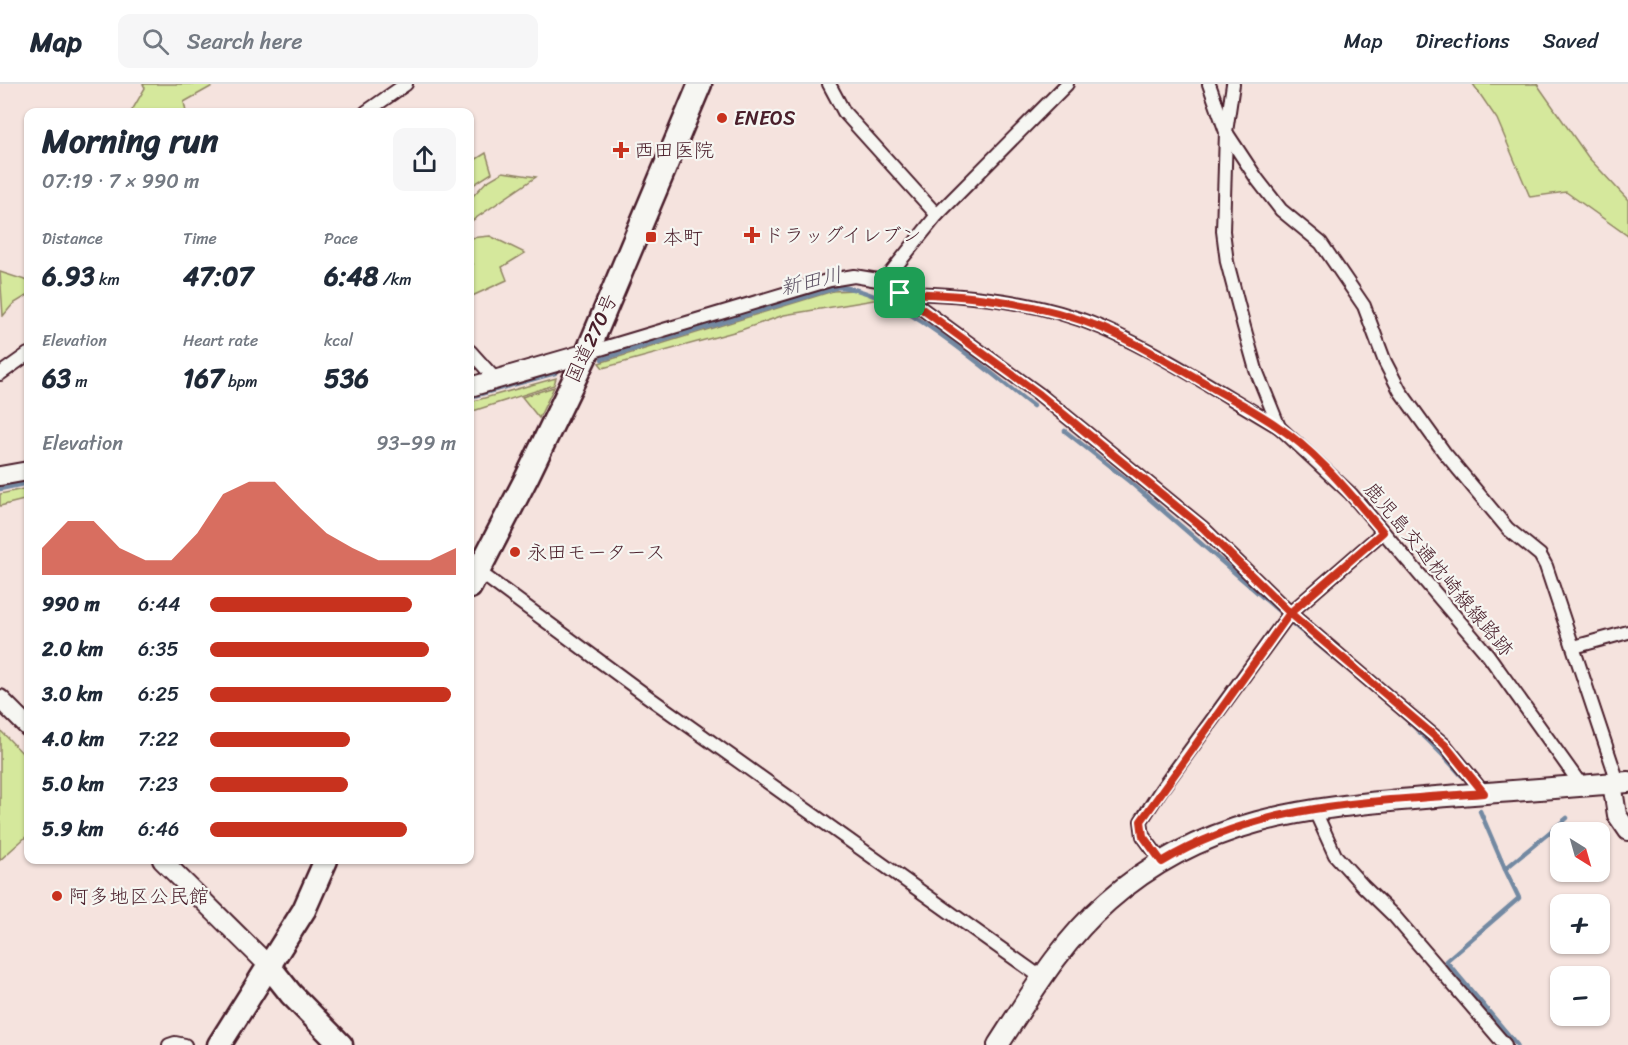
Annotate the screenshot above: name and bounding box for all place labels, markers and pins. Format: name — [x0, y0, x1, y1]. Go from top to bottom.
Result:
place label: ENEOS — [734, 101, 796, 136]
marker: ENEOS — [715, 111, 729, 125]
place label: 西田医院 — [634, 133, 714, 168]
marker: 西田医院 — [612, 141, 630, 159]
place label: ドラッグイレブン — [764, 218, 922, 253]
place label: 本町 — [663, 220, 703, 255]
marker: ドラッグイレブン — [745, 228, 759, 242]
marker: 本町 — [644, 230, 658, 244]
pin — [874, 267, 925, 318]
place label: 永田モータース — [527, 535, 665, 570]
marker: 永田モータース — [508, 545, 522, 559]
place label: 阿多地区公民館 — [69, 879, 209, 914]
marker: 阿多地区公民館 — [50, 889, 64, 903]

